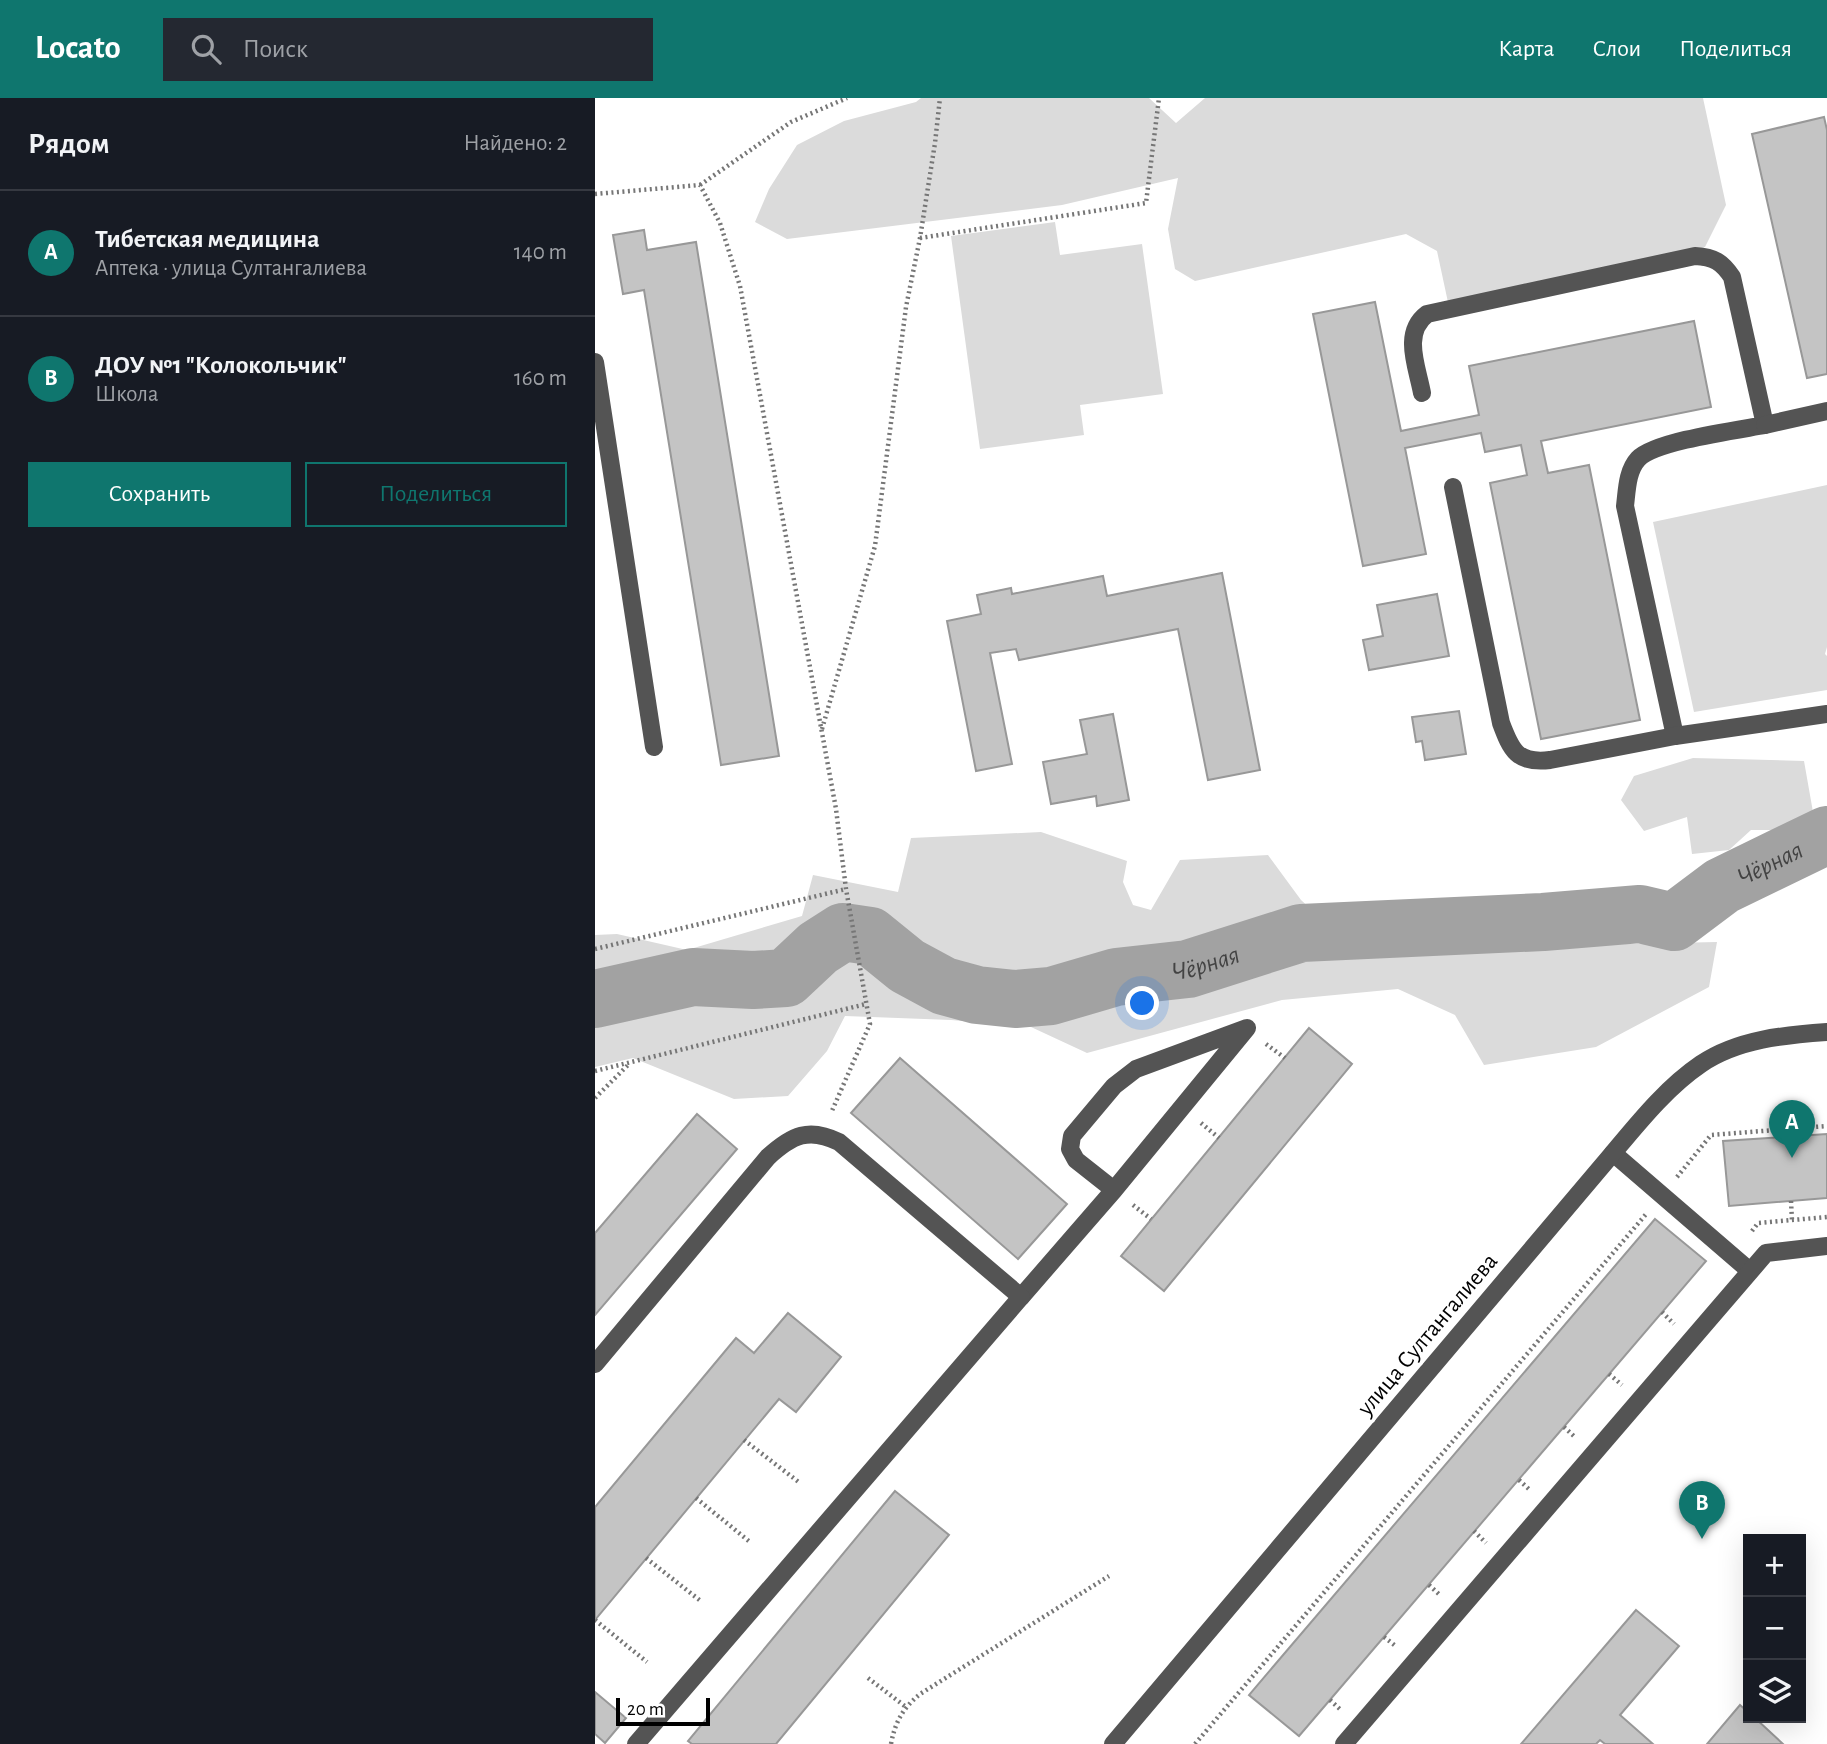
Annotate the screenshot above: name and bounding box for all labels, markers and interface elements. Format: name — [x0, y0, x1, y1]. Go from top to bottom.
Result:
search box — [163, 18, 653, 81]
icon: search — [187, 30, 225, 68]
text: Locato — [35, 32, 121, 65]
text: Поиск — [243, 36, 308, 62]
text: Карта — [1498, 37, 1554, 61]
text: Слои — [1592, 37, 1641, 61]
text: Поделиться — [1679, 37, 1792, 61]
text: Рядом — [28, 129, 110, 159]
text: Найдено: 2 — [464, 132, 567, 155]
text: Тибетская медицина — [95, 226, 319, 252]
text: A — [44, 241, 58, 264]
text: 140 m — [514, 241, 567, 264]
text: Аптека · улица Султангалиева — [95, 257, 367, 280]
text: ДОУ №1 "Колокольчик" — [95, 352, 347, 378]
text: B — [44, 367, 58, 390]
text: 160 m — [514, 367, 567, 390]
text: Школа — [95, 383, 159, 406]
button: Сохранить — [28, 462, 291, 527]
button: Поделиться — [305, 462, 567, 527]
water label: Чёрная — [1733, 837, 1807, 891]
water label: Чёрная — [1170, 942, 1243, 985]
your location — [1125, 986, 1159, 1020]
pin: A — [1769, 1100, 1815, 1158]
street label: улица Султангалиева — [1353, 1249, 1502, 1421]
pin: B — [1679, 1481, 1725, 1539]
map controls — [1743, 1534, 1806, 1723]
button: + — [1743, 1534, 1806, 1597]
button: − — [1743, 1597, 1806, 1660]
button: layers — [1743, 1660, 1806, 1723]
scale bar — [616, 1695, 711, 1727]
text: 20 m — [627, 1700, 664, 1719]

